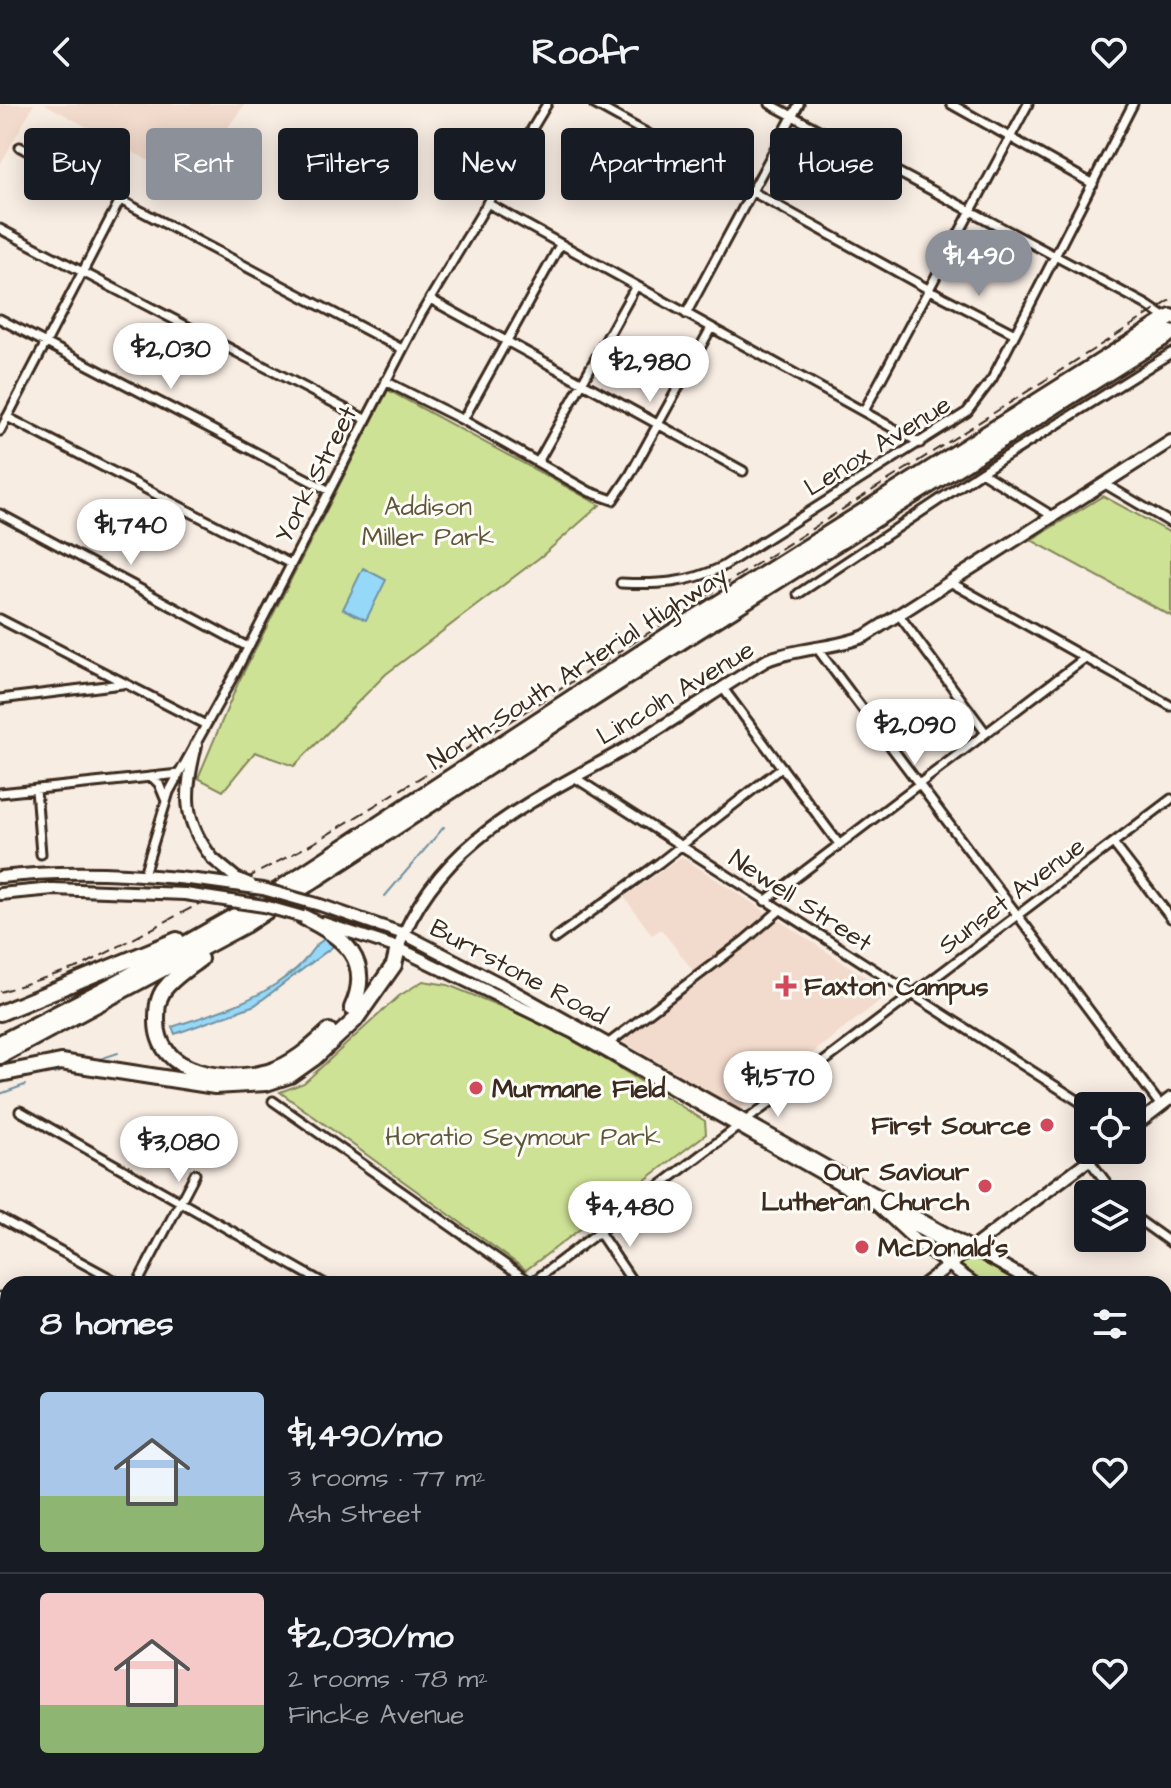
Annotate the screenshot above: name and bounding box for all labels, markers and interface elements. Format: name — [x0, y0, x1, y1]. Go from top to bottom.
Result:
text: Roofr — [532, 27, 639, 78]
icon: back — [40, 30, 84, 74]
icon: heart — [1087, 30, 1131, 74]
chip: Buy — [24, 128, 130, 200]
chip: Rent — [146, 128, 262, 200]
chip: Filters — [278, 128, 418, 200]
chip: New — [434, 128, 545, 200]
chip: Apartment — [561, 128, 754, 200]
chip: House — [770, 128, 902, 200]
pin: $1,490 — [914, 230, 1044, 298]
text: $1,490 — [943, 238, 1015, 274]
pin: $2,030 — [106, 323, 236, 391]
text: $2,030 — [131, 331, 211, 367]
pin: $2,980 — [585, 336, 715, 404]
text: $2,980 — [609, 344, 691, 380]
street label: Lenox Avenue — [797, 386, 958, 505]
street label: York Street — [266, 399, 366, 549]
park label: Addison Miller Park — [362, 489, 494, 555]
pin: $1,740 — [66, 499, 196, 567]
text: $1,740 — [95, 507, 167, 543]
street label: North-South Arterial Highway — [420, 557, 736, 780]
street label: Lincoln Avenue — [590, 632, 761, 754]
pin: $2,090 — [850, 699, 980, 767]
text: $2,090 — [874, 707, 956, 743]
street label: Sunset Avenue — [931, 829, 1092, 963]
street label: Newell Street — [722, 841, 880, 961]
street label: Burrstone Road — [424, 910, 613, 1034]
place label: Faxton Campus — [804, 969, 989, 1005]
marker: Faxton Campus — [775, 975, 797, 997]
pin: $1,570 — [713, 1051, 843, 1119]
text: $1,570 — [741, 1059, 815, 1095]
place label: Murmane Field — [492, 1071, 666, 1107]
marker: Murmane Field — [467, 1079, 485, 1097]
map controls — [1074, 1092, 1146, 1252]
button: locate — [1074, 1092, 1146, 1164]
place label: First Source — [871, 1108, 1031, 1144]
pin: $3,080 — [114, 1116, 244, 1184]
marker: First Source — [1038, 1116, 1056, 1134]
park label: Horatio Seymour Park — [385, 1119, 661, 1157]
text: $3,080 — [138, 1124, 220, 1160]
place label: Our Saviour Lutheran Church — [761, 1154, 970, 1220]
marker: Our Saviour Lutheran Church — [976, 1177, 994, 1195]
button: layers — [1074, 1180, 1146, 1252]
pin: $4,480 — [565, 1181, 695, 1249]
text: $4,480 — [586, 1189, 674, 1225]
place label: McDonald's — [878, 1230, 1008, 1266]
marker: McDonald's — [853, 1238, 871, 1256]
text: 8 homes — [40, 1300, 174, 1348]
icon: filters — [1088, 1302, 1132, 1346]
text: $1,490/mo — [288, 1412, 442, 1460]
icon: home — [104, 1424, 200, 1520]
icon: heart — [1088, 1450, 1132, 1494]
text: 3 rooms · 77 m² — [288, 1460, 485, 1496]
text: Ash Street — [288, 1496, 421, 1532]
text: $2,030/mo — [288, 1613, 454, 1661]
icon: home — [104, 1625, 200, 1721]
icon: heart — [1088, 1651, 1132, 1695]
text: 2 rooms · 78 m² — [288, 1661, 488, 1697]
text: Fincke Avenue — [288, 1697, 464, 1733]

